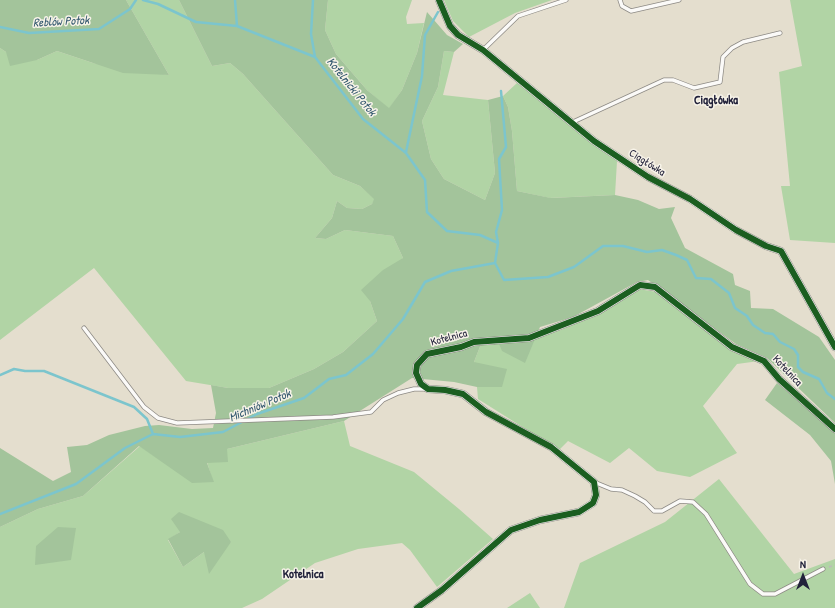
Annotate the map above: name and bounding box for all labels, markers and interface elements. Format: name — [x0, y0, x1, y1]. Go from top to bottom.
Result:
water label: Reblów Potok — [33, 13, 89, 31]
water label: Kotelnicki Potok — [323, 55, 379, 119]
district label: Ciągłówka — [694, 94, 738, 108]
street label: Ciągłówka — [626, 147, 668, 179]
street label: Kotelnica — [429, 327, 469, 349]
street label: Kotelnica — [769, 353, 805, 389]
water label: Michniów Potok — [227, 387, 293, 425]
north arrow — [783, 556, 823, 596]
text: N — [800, 557, 806, 571]
district label: Kotelnica — [283, 568, 323, 582]

